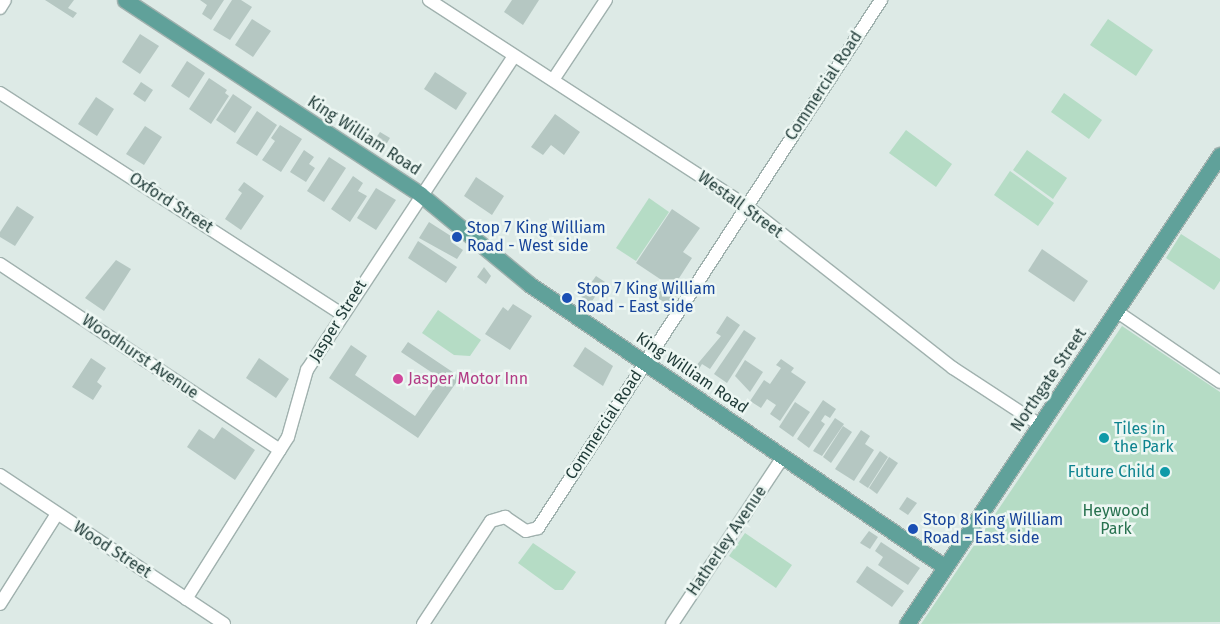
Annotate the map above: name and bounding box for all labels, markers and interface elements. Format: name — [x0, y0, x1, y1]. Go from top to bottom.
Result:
street label: Commercial Road — [782, 28, 866, 144]
street label: King William Road — [304, 92, 424, 180]
street label: Westall Street — [694, 168, 786, 242]
street label: Oxford Street — [125, 169, 217, 237]
place label: Stop 7 King William Road - West side — [467, 218, 606, 256]
marker: Stop 7 King William Road - West side — [451, 231, 463, 243]
street label: Jasper Street — [305, 277, 371, 365]
place label: Stop 7 King William Road - East side — [577, 279, 716, 317]
marker: Stop 7 King William Road - East side — [561, 292, 573, 304]
street label: Woodhurst Avenue — [78, 311, 202, 403]
street label: Northgate Street — [1007, 325, 1091, 435]
street label: King William Road — [632, 328, 752, 418]
street label: Commercial Road — [562, 367, 646, 483]
place label: Jasper Motor Inn — [408, 369, 528, 389]
marker: Jasper Motor Inn — [392, 373, 404, 385]
place label: Tiles in the Park — [1114, 419, 1174, 457]
marker: Tiles in the Park — [1098, 432, 1110, 444]
place label: Future Child — [1068, 462, 1155, 482]
marker: Future Child — [1159, 466, 1171, 478]
street label: Hatherley Avenue — [683, 483, 771, 599]
park label: Heywood Park — [1082, 501, 1150, 539]
place label: Stop 8 King William Road - East side — [923, 510, 1063, 548]
street label: Wood Street — [69, 518, 155, 582]
marker: Stop 8 King William Road - East side — [907, 523, 919, 535]

